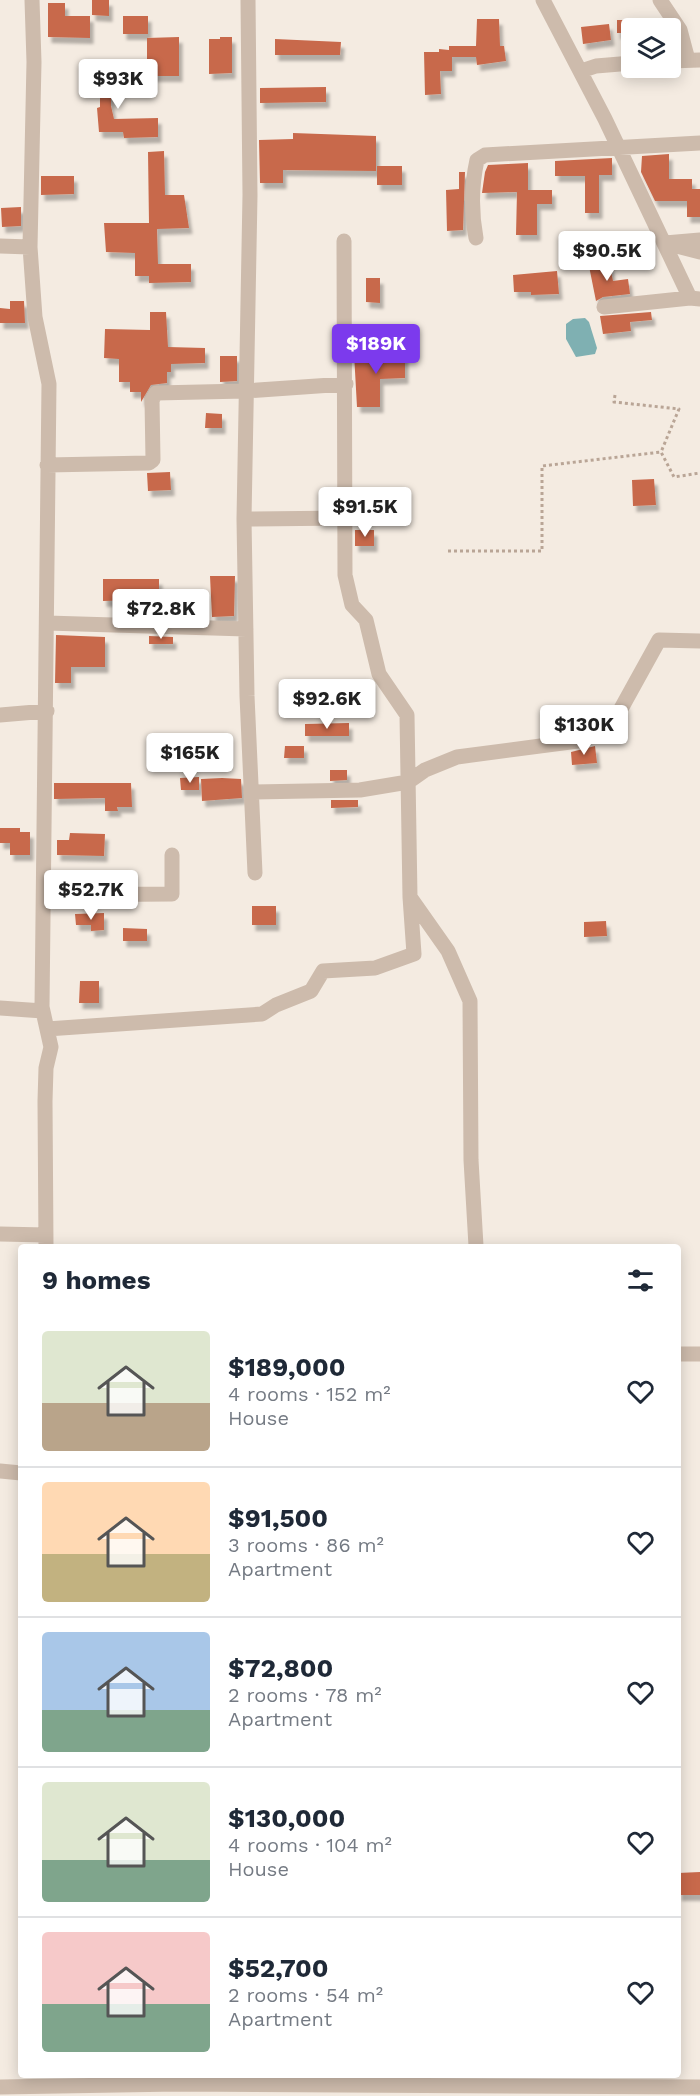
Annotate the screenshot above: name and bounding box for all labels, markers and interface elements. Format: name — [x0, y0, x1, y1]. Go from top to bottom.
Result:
map controls — [621, 18, 681, 78]
button: layers — [621, 18, 681, 78]
pin: $93K — [82, 59, 154, 110]
text: $93K — [93, 66, 143, 90]
pin: $90.5K — [558, 231, 656, 282]
text: $90.5K — [572, 238, 642, 262]
pin: $189K — [334, 324, 418, 375]
text: $189K — [346, 331, 406, 355]
pin: $91.5K — [316, 487, 414, 538]
text: $91.5K — [332, 494, 398, 518]
pin: $72.8K — [112, 589, 210, 640]
text: $72.8K — [126, 596, 196, 620]
pin: $92.6K — [278, 679, 376, 730]
text: $92.6K — [293, 686, 361, 710]
pin: $130K — [542, 705, 626, 756]
text: $130K — [554, 712, 614, 736]
pin: $165K — [148, 733, 232, 784]
text: $165K — [160, 740, 220, 764]
pin: $52.7K — [42, 870, 140, 921]
text: $52.7K — [58, 877, 124, 901]
icon: filters — [624, 1264, 657, 1297]
text: 9 homes — [42, 1265, 151, 1295]
text: $189,000 — [228, 1352, 346, 1382]
icon: home — [90, 1355, 162, 1427]
icon: heart — [624, 1375, 657, 1408]
text: 4 rooms · 152 m² — [228, 1382, 391, 1406]
text: House — [228, 1406, 289, 1430]
text: $91,500 — [228, 1503, 328, 1533]
icon: home — [90, 1506, 162, 1578]
icon: heart — [624, 1526, 657, 1559]
text: 3 rooms · 86 m² — [228, 1533, 384, 1557]
text: Apartment — [228, 1557, 332, 1581]
text: $72,800 — [228, 1653, 333, 1683]
icon: home — [90, 1656, 162, 1728]
icon: heart — [624, 1676, 657, 1709]
text: 2 rooms · 78 m² — [228, 1683, 382, 1707]
text: Apartment — [228, 1707, 332, 1731]
text: $130,000 — [228, 1803, 345, 1833]
icon: home — [90, 1806, 162, 1878]
icon: heart — [624, 1826, 657, 1859]
text: 4 rooms · 104 m² — [228, 1833, 392, 1857]
text: House — [228, 1857, 289, 1881]
text: $52,700 — [228, 1953, 329, 1983]
icon: home — [90, 1956, 162, 2028]
icon: heart — [624, 1976, 657, 2009]
text: 2 rooms · 54 m² — [228, 1983, 383, 2007]
text: Apartment — [228, 2007, 332, 2031]

